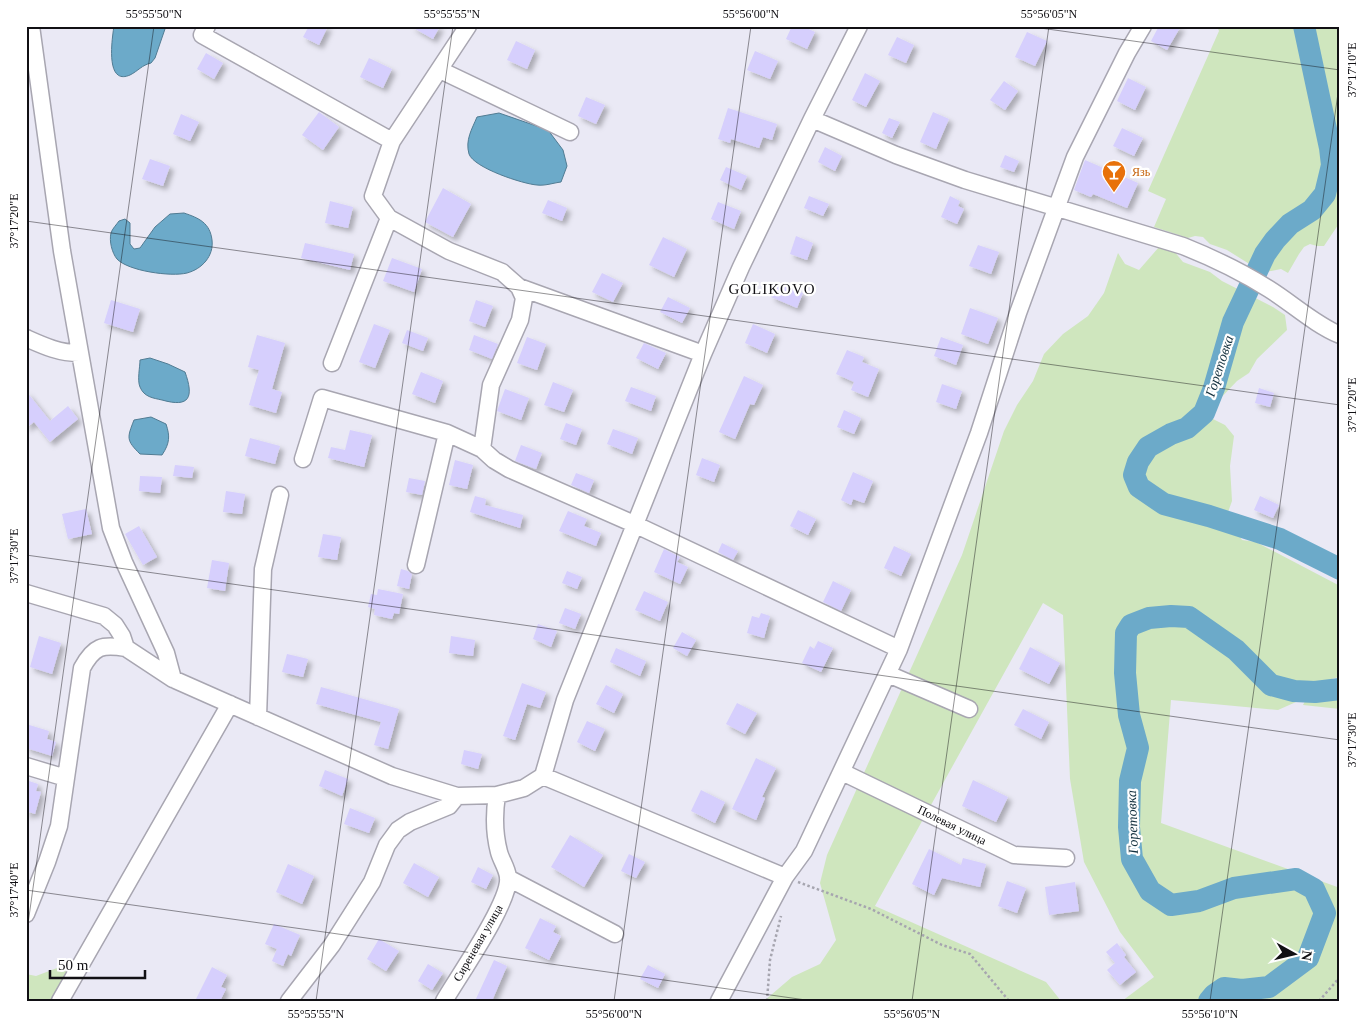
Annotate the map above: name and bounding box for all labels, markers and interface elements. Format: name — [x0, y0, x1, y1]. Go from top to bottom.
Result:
text: 55°55'50"N — [126, 7, 183, 21]
text: 55°55'55"N — [424, 7, 481, 21]
text: 55°56'00"N — [723, 7, 780, 21]
text: 55°56'05"N — [1021, 7, 1078, 21]
text: 37°17'10"E — [1345, 42, 1359, 98]
bar icon: Язь — [1101, 159, 1127, 193]
place label: Язь — [1132, 165, 1151, 179]
text: 37°17'20"E — [7, 193, 21, 249]
district label: GOLIKOVO — [728, 281, 816, 297]
water label: Горетовка — [1202, 334, 1236, 400]
text: 37°17'20"E — [1345, 377, 1359, 433]
text: 37°17'30"E — [7, 528, 21, 584]
text: 37°17'30"E — [1345, 712, 1359, 768]
water label: Горетовка — [1124, 790, 1141, 855]
street label: Полевая улица — [915, 802, 989, 848]
text: 37°17'40"E — [7, 862, 21, 918]
street label: Сиреневая улица — [450, 901, 506, 984]
north arrow — [1268, 930, 1318, 980]
scale bar — [50, 947, 145, 979]
text: N — [1298, 950, 1315, 962]
text: 50 m — [58, 957, 89, 973]
text: 55°55'55"N — [288, 1007, 345, 1021]
text: 55°56'00"N — [586, 1007, 643, 1021]
text: 55°56'05"N — [884, 1007, 941, 1021]
text: 55°56'10"N — [1182, 1007, 1239, 1021]

